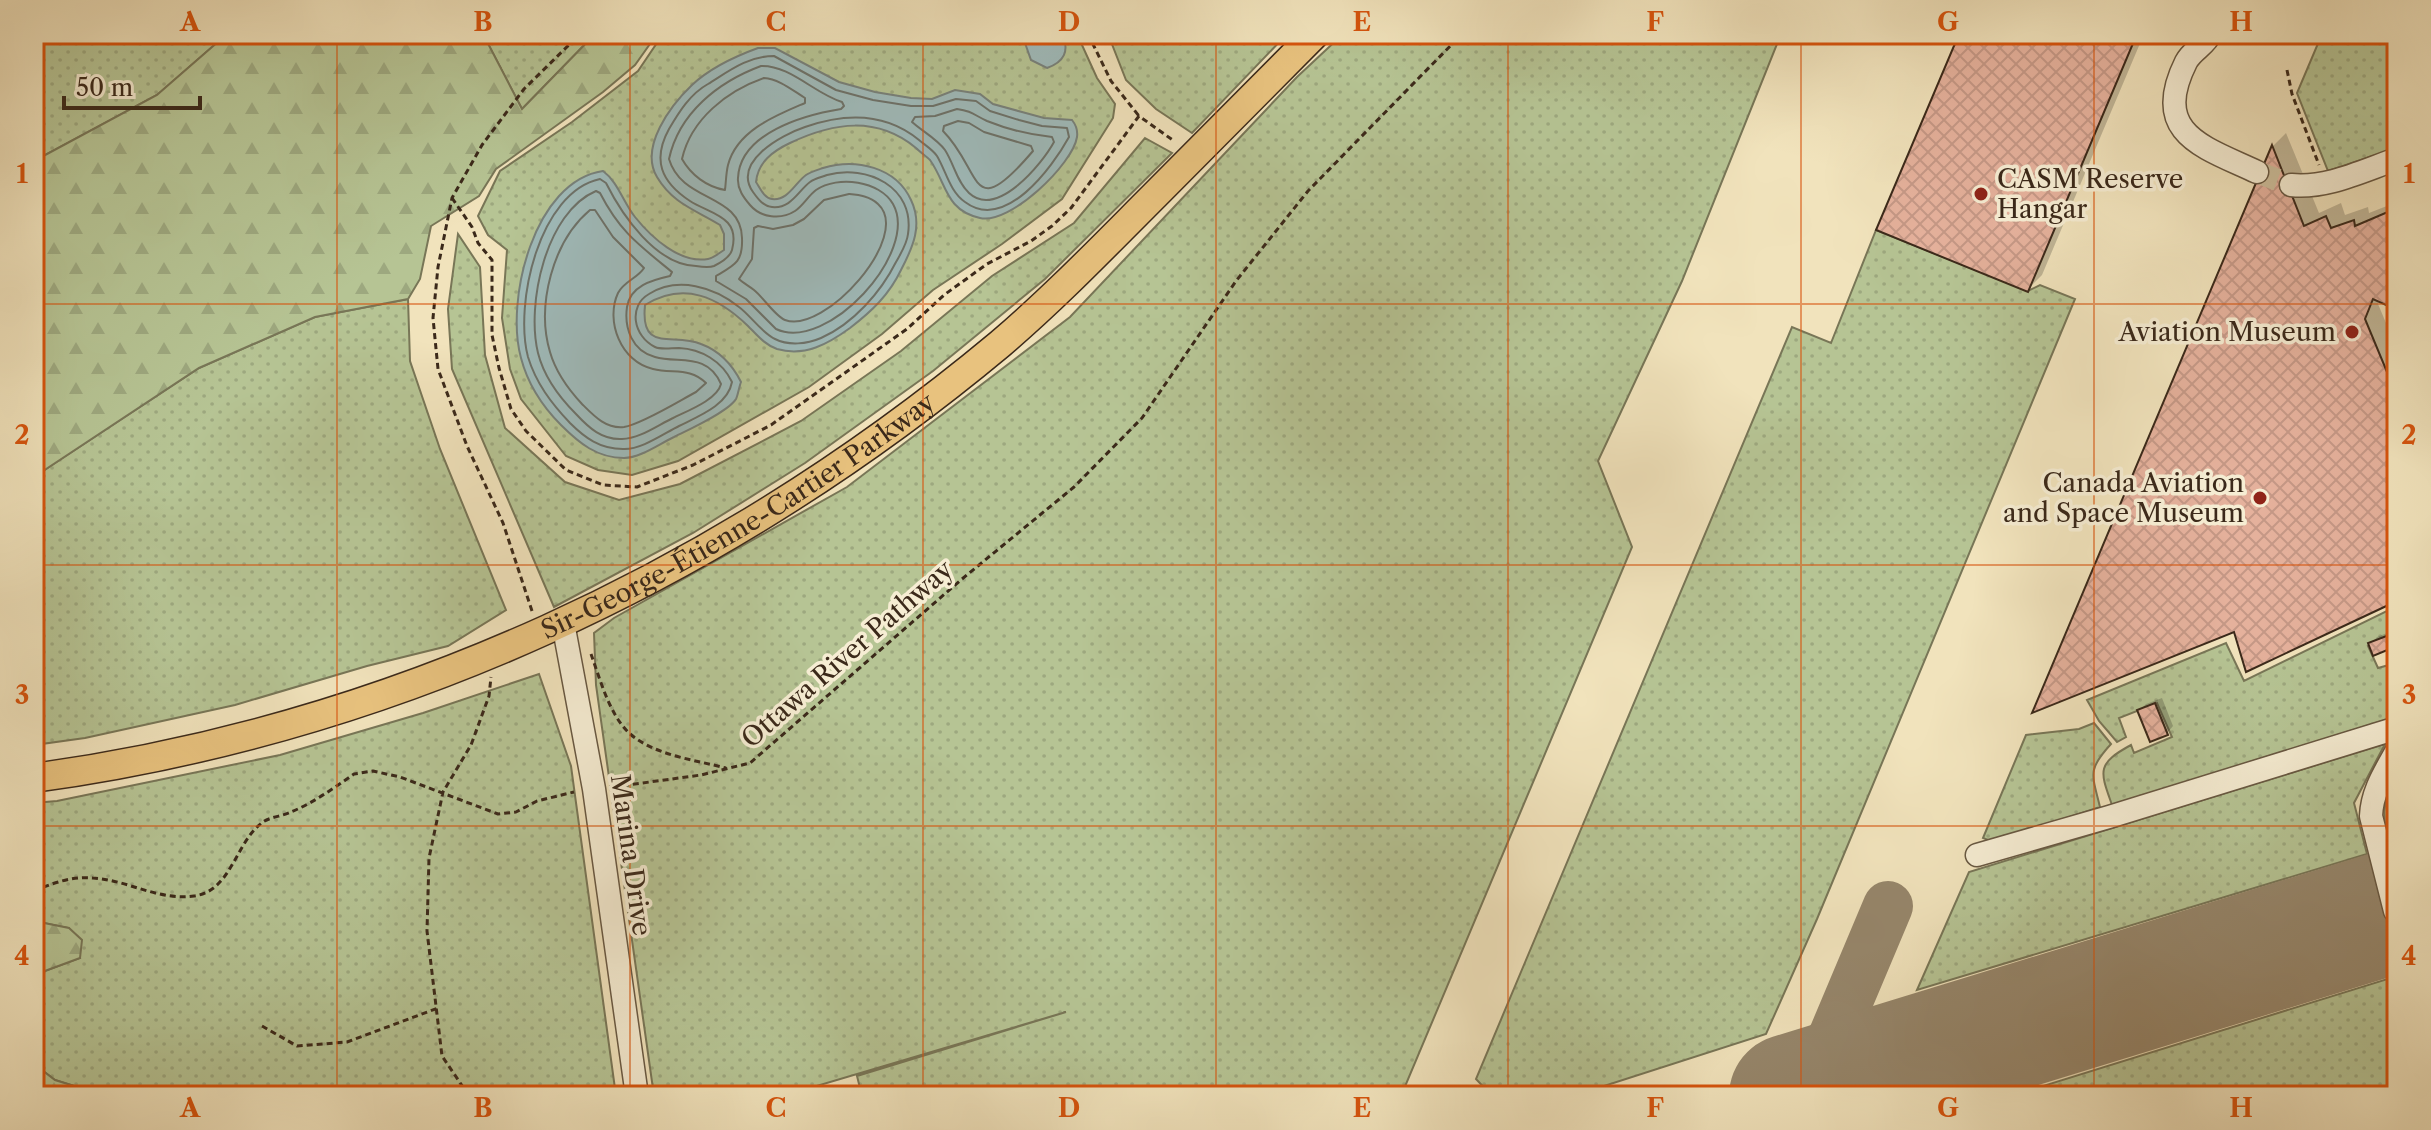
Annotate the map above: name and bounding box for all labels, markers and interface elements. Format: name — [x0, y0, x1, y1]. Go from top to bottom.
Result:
text: A — [179, 6, 201, 38]
text: B — [473, 6, 493, 38]
text: C — [766, 6, 786, 38]
text: D — [1058, 6, 1080, 38]
text: E — [1353, 6, 1371, 38]
text: F — [1646, 6, 1664, 38]
text: G — [1937, 6, 1959, 38]
text: H — [2229, 6, 2253, 38]
scale bar — [64, 60, 200, 110]
text: 50 m — [76, 73, 133, 102]
text: 1 — [16, 158, 28, 190]
text: 1 — [2403, 158, 2415, 190]
place label: CASM Reserve Hangar — [1997, 163, 2183, 225]
marker: CASM Reserve Hangar — [1972, 185, 1990, 203]
place label: Aviation Museum — [2117, 316, 2336, 348]
marker: Aviation Museum — [2343, 323, 2361, 341]
street label: Sir-George-Étienne-Cartier Parkway — [536, 386, 941, 646]
text: 2 — [14, 419, 30, 451]
text: 2 — [2401, 419, 2417, 451]
place label: Canada Aviation and Space Museum — [2003, 467, 2244, 529]
marker: Canada Aviation and Space Museum — [2251, 489, 2269, 507]
street label: Ottawa River Pathway — [735, 553, 960, 755]
text: 3 — [15, 679, 29, 711]
text: 3 — [2402, 679, 2416, 711]
street label: Marina Drive — [604, 772, 658, 938]
text: 4 — [14, 940, 30, 972]
text: 4 — [2401, 940, 2417, 972]
text: A — [179, 1092, 201, 1124]
text: B — [473, 1092, 493, 1124]
text: C — [766, 1092, 786, 1124]
text: D — [1058, 1092, 1080, 1124]
text: E — [1353, 1092, 1371, 1124]
text: F — [1646, 1092, 1664, 1124]
text: G — [1937, 1092, 1959, 1124]
text: H — [2229, 1092, 2253, 1124]

